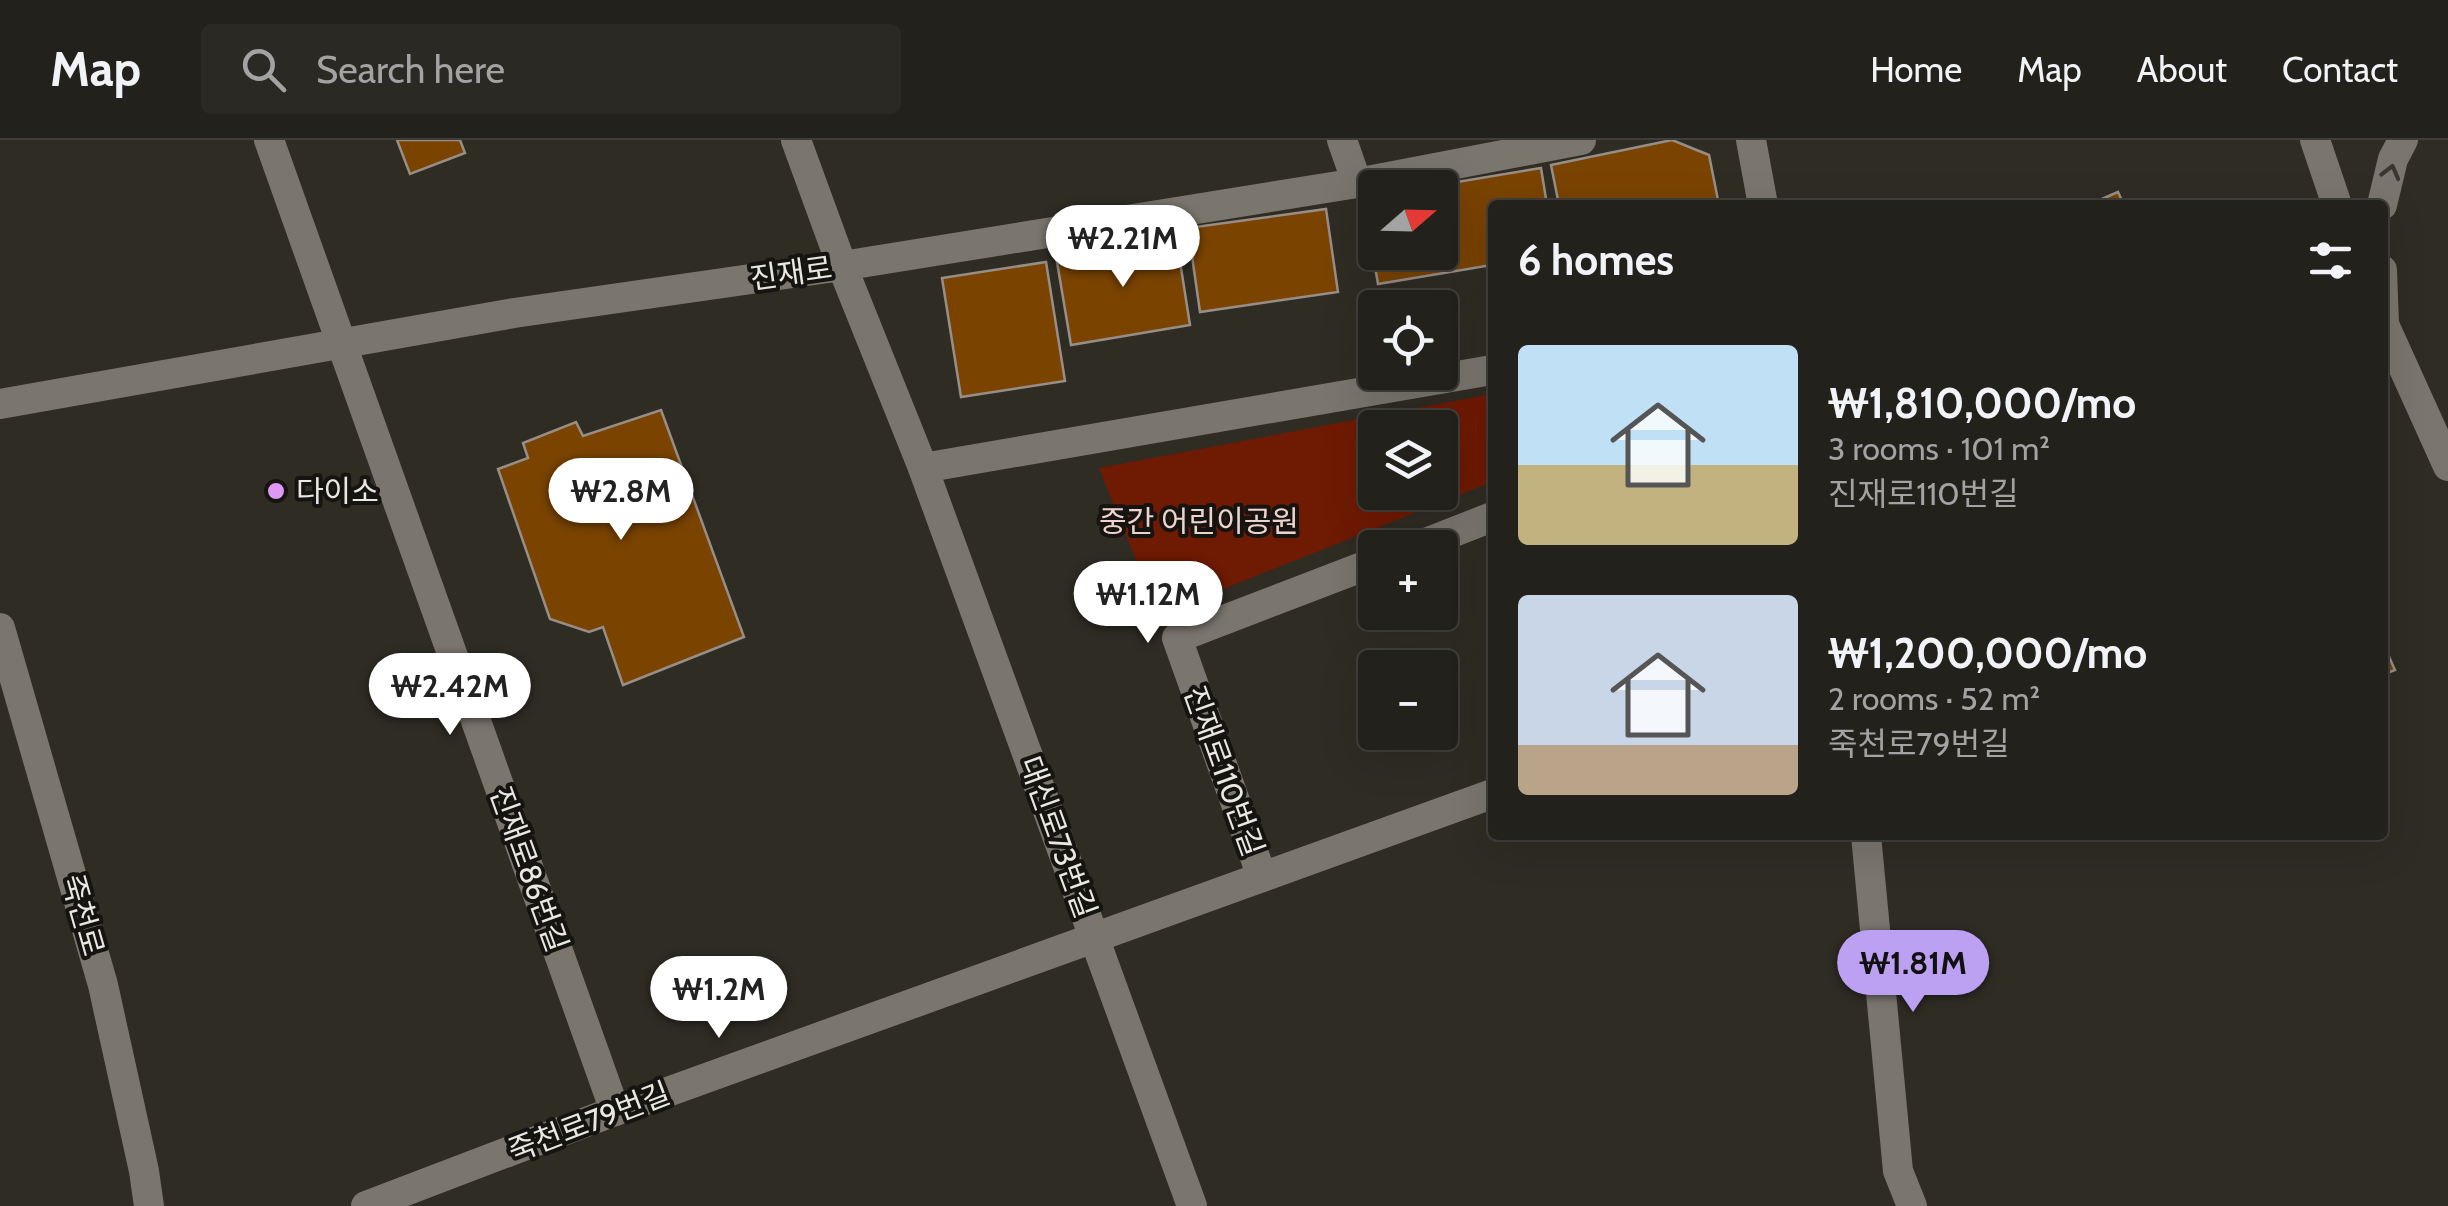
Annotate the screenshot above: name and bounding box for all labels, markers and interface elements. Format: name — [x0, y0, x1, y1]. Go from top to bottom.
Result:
search box — [201, 24, 901, 114]
text: Map — [50, 40, 141, 98]
icon: search — [236, 42, 291, 97]
text: Search here — [316, 46, 505, 93]
text: Home — [1870, 48, 1962, 91]
text: Map — [2017, 48, 2082, 91]
text: About — [2137, 48, 2227, 91]
text: Contact — [2282, 48, 2398, 91]
one-way arrow — [2379, 164, 2400, 181]
north arrow — [1358, 170, 1458, 270]
map controls — [1358, 170, 1458, 750]
pin: ₩2.21M — [1042, 205, 1204, 290]
text: ₩2.21M — [1068, 218, 1178, 257]
icon: filters — [2303, 233, 2358, 288]
text: 6 homes — [1518, 234, 1674, 286]
street label: 진재로 — [747, 249, 835, 297]
button: locate — [1358, 290, 1458, 390]
text: ₩1,810,000/mo — [1828, 377, 2136, 429]
icon: home — [1598, 385, 1718, 505]
button: layers — [1358, 410, 1458, 510]
text: 3 rooms · 101 m² — [1828, 429, 2050, 468]
pin: ₩2.8M — [551, 458, 691, 543]
text: ₩2.8M — [571, 471, 671, 510]
place label: 다이소 — [296, 473, 379, 510]
text: 진재로110번길 — [1828, 474, 2018, 513]
marker: 다이소 — [265, 480, 287, 502]
park label: 중간 어린이공원 — [1099, 503, 1299, 540]
button: + — [1358, 530, 1458, 630]
pin: ₩1.12M — [1067, 561, 1229, 646]
text: ₩1.12M — [1096, 574, 1200, 613]
text: ₩1,200,000/mo — [1828, 627, 2147, 679]
icon: home — [1598, 635, 1718, 755]
button: − — [1358, 650, 1458, 750]
pin: ₩2.42M — [369, 653, 531, 738]
text: ₩2.42M — [391, 666, 509, 705]
text: 2 rooms · 52 m² — [1828, 679, 2040, 718]
street label: 진재로110번길 — [1176, 681, 1272, 861]
text: 죽천로79번길 — [1828, 724, 2009, 763]
street label: 대신로73번길 — [1012, 751, 1104, 923]
street label: 진재로86번길 — [482, 781, 576, 957]
street label: 죽천로 — [54, 870, 112, 960]
pin: ₩1.81M — [1832, 930, 1994, 1015]
text: ₩1.81M — [1859, 943, 1967, 982]
pin: ₩1.2M — [649, 956, 789, 1041]
text: ₩1.2M — [672, 969, 766, 1008]
street label: 죽천로79번길 — [503, 1074, 675, 1170]

